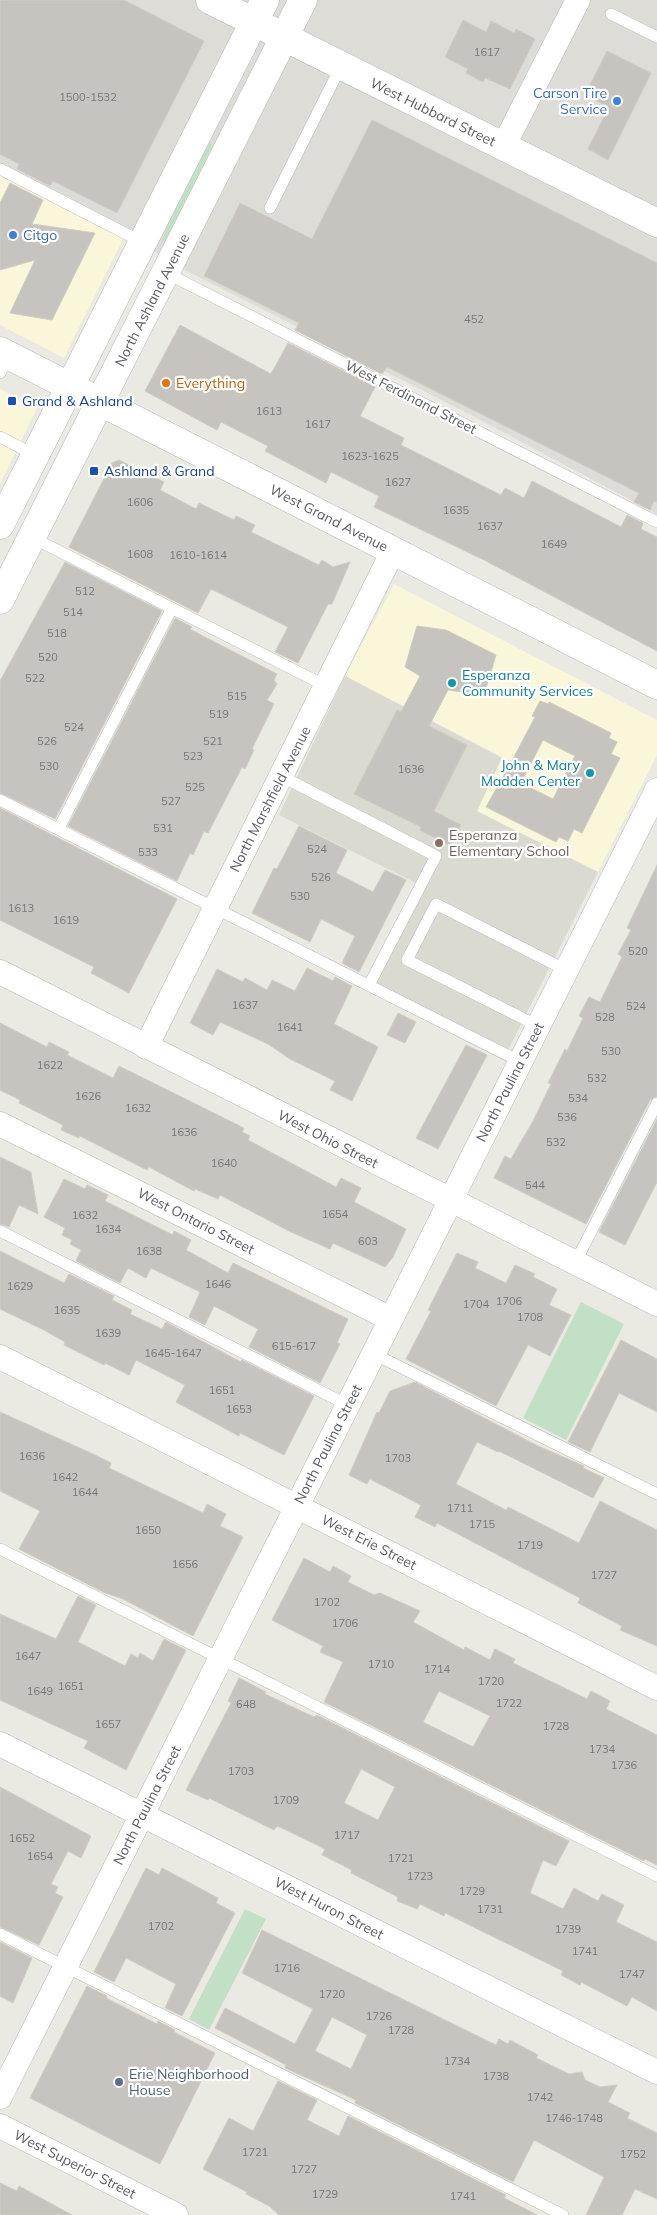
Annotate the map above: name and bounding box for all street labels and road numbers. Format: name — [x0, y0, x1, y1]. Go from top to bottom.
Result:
street label: West Hubbard Street — [367, 74, 499, 150]
street label: North Ashland Avenue — [111, 231, 193, 369]
street label: West Ferdinand Street — [342, 356, 480, 438]
street label: West Grand Avenue — [267, 480, 391, 556]
street label: North Marshfield Avenue — [225, 723, 315, 875]
street label: North Paulina Street — [472, 1019, 548, 1145]
street label: West Ohio Street — [275, 1106, 381, 1172]
street label: West Ontario Street — [134, 1184, 258, 1258]
street label: North Paulina Street — [290, 1381, 366, 1507]
street label: West Erie Street — [318, 1510, 420, 1574]
street label: North Paulina Street — [109, 1742, 185, 1868]
street label: West Huron Street — [271, 1873, 387, 1943]
street label: West Superior Street — [11, 2125, 139, 2203]

